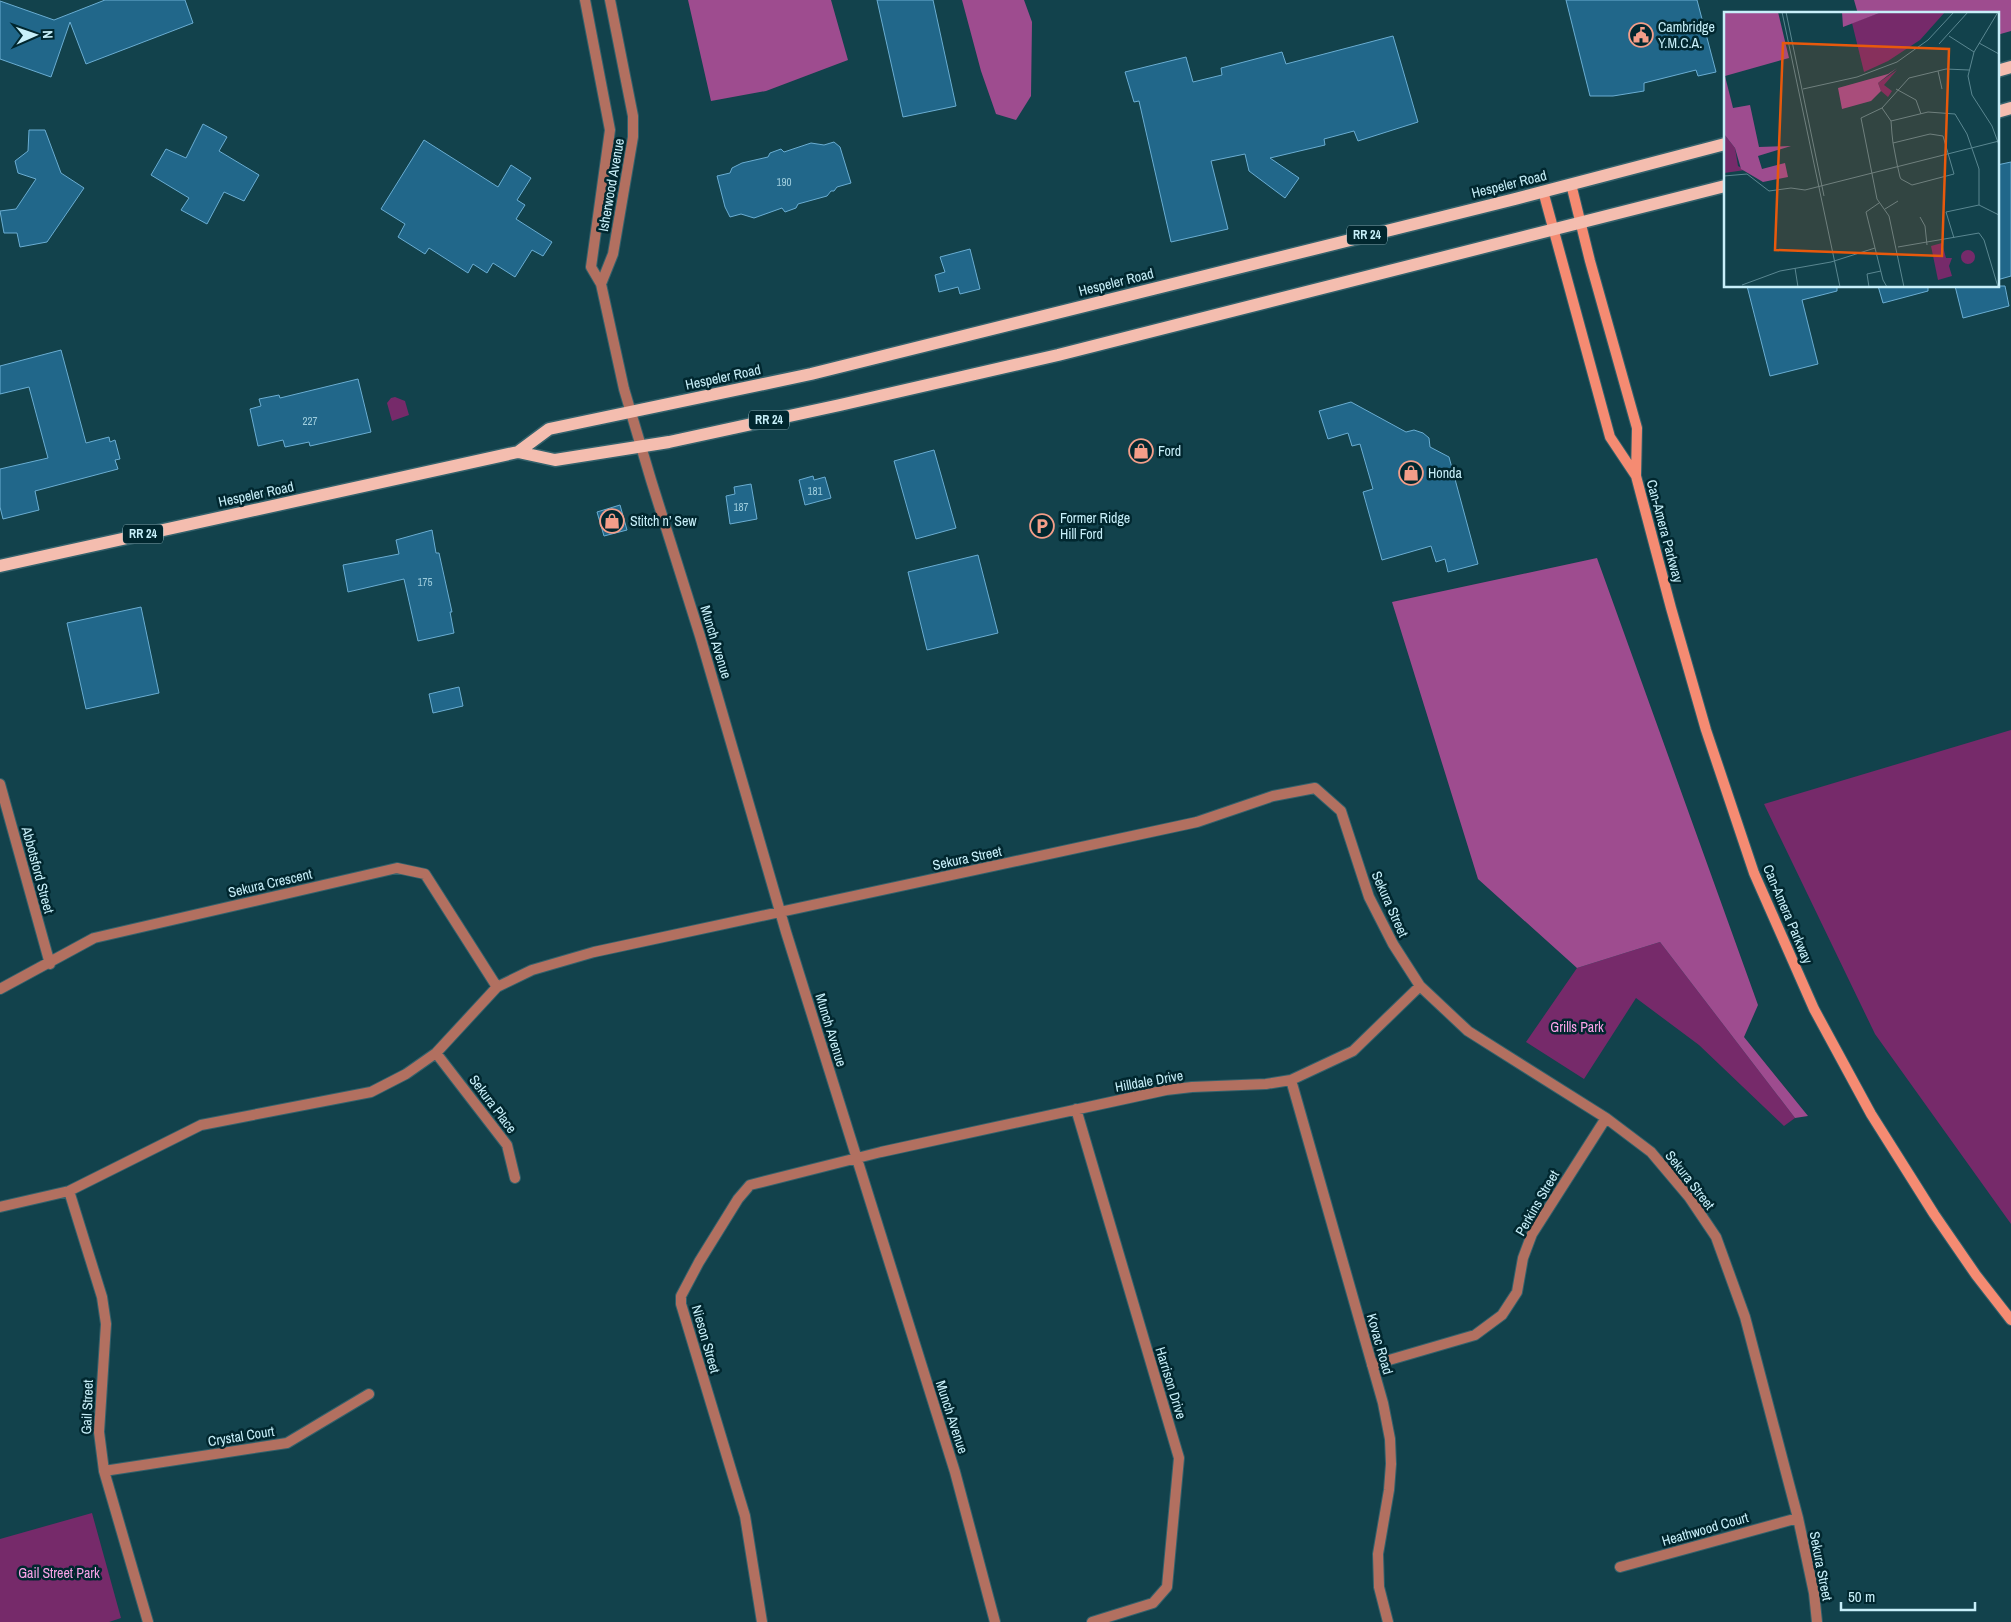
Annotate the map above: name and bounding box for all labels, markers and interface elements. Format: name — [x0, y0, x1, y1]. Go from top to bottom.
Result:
north arrow — [10, 10, 60, 60]
inset map — [1724, 12, 1998, 288]
place label: Cambridge Y.M.C.A. — [1658, 18, 1715, 52]
public building icon: Cambridge Y.M.C.A. — [1628, 22, 1654, 48]
text: N — [39, 30, 57, 39]
street label: Isherwood Avenue — [594, 137, 628, 233]
street label: Hespeler Road — [1470, 166, 1548, 202]
house number: 190 — [776, 175, 792, 189]
road number: RR 24 — [1347, 226, 1387, 244]
street label: Hespeler Road — [1077, 264, 1155, 300]
street label: Hespeler Road — [684, 360, 762, 394]
road number: RR 24 — [749, 410, 789, 430]
house number: 227 — [302, 414, 318, 428]
shop icon: Ford — [1128, 438, 1154, 464]
place label: Ford — [1158, 442, 1181, 460]
shop icon: Honda — [1398, 460, 1424, 486]
place label: Honda — [1428, 464, 1462, 482]
street label: Hespeler Road — [217, 477, 295, 511]
street label: Can-Amera Parkway — [1643, 478, 1687, 585]
house number: 181 — [807, 484, 823, 498]
house number: 187 — [733, 500, 749, 514]
shop icon: Stitch n’ Sew — [599, 508, 625, 534]
place label: Former Ridge Hill Ford — [1060, 509, 1130, 543]
place label: Stitch n’ Sew — [630, 512, 697, 530]
parking icon: Former Ridge Hill Ford — [1029, 513, 1055, 539]
road number: RR 24 — [123, 524, 163, 544]
house number: 175 — [417, 575, 433, 589]
street label: Munch Avenue — [696, 603, 736, 681]
street label: Abbotsford Street — [17, 824, 58, 915]
street label: Sekura Street — [931, 842, 1003, 874]
street label: Can-Amera Parkway — [1759, 862, 1817, 966]
street label: Sekura Crescent — [226, 865, 314, 901]
street label: Sekura Street — [1368, 868, 1412, 940]
street label: Munch Avenue — [811, 991, 851, 1069]
park label: Grills Park — [1550, 1018, 1604, 1036]
street label: Hilldale Drive — [1114, 1066, 1184, 1096]
street label: Sekura Place — [465, 1071, 521, 1137]
street label: Sekura Street — [1661, 1147, 1719, 1213]
street label: Perkins Street — [1511, 1167, 1563, 1239]
street label: Nieson Street — [688, 1303, 724, 1375]
street label: Kovac Road — [1363, 1311, 1397, 1377]
street label: Harrison Drive — [1151, 1345, 1191, 1421]
street label: Munch Avenue — [932, 1378, 972, 1456]
street label: Gail Street — [77, 1379, 97, 1435]
street label: Crystal Court — [207, 1422, 275, 1450]
street label: Heathwood Court — [1660, 1508, 1750, 1550]
street label: Sekura Street — [1805, 1530, 1837, 1602]
park label: Gail Street Park — [18, 1564, 100, 1582]
scale bar — [1841, 1580, 1975, 1612]
text: 50 m — [1848, 1586, 1875, 1607]

